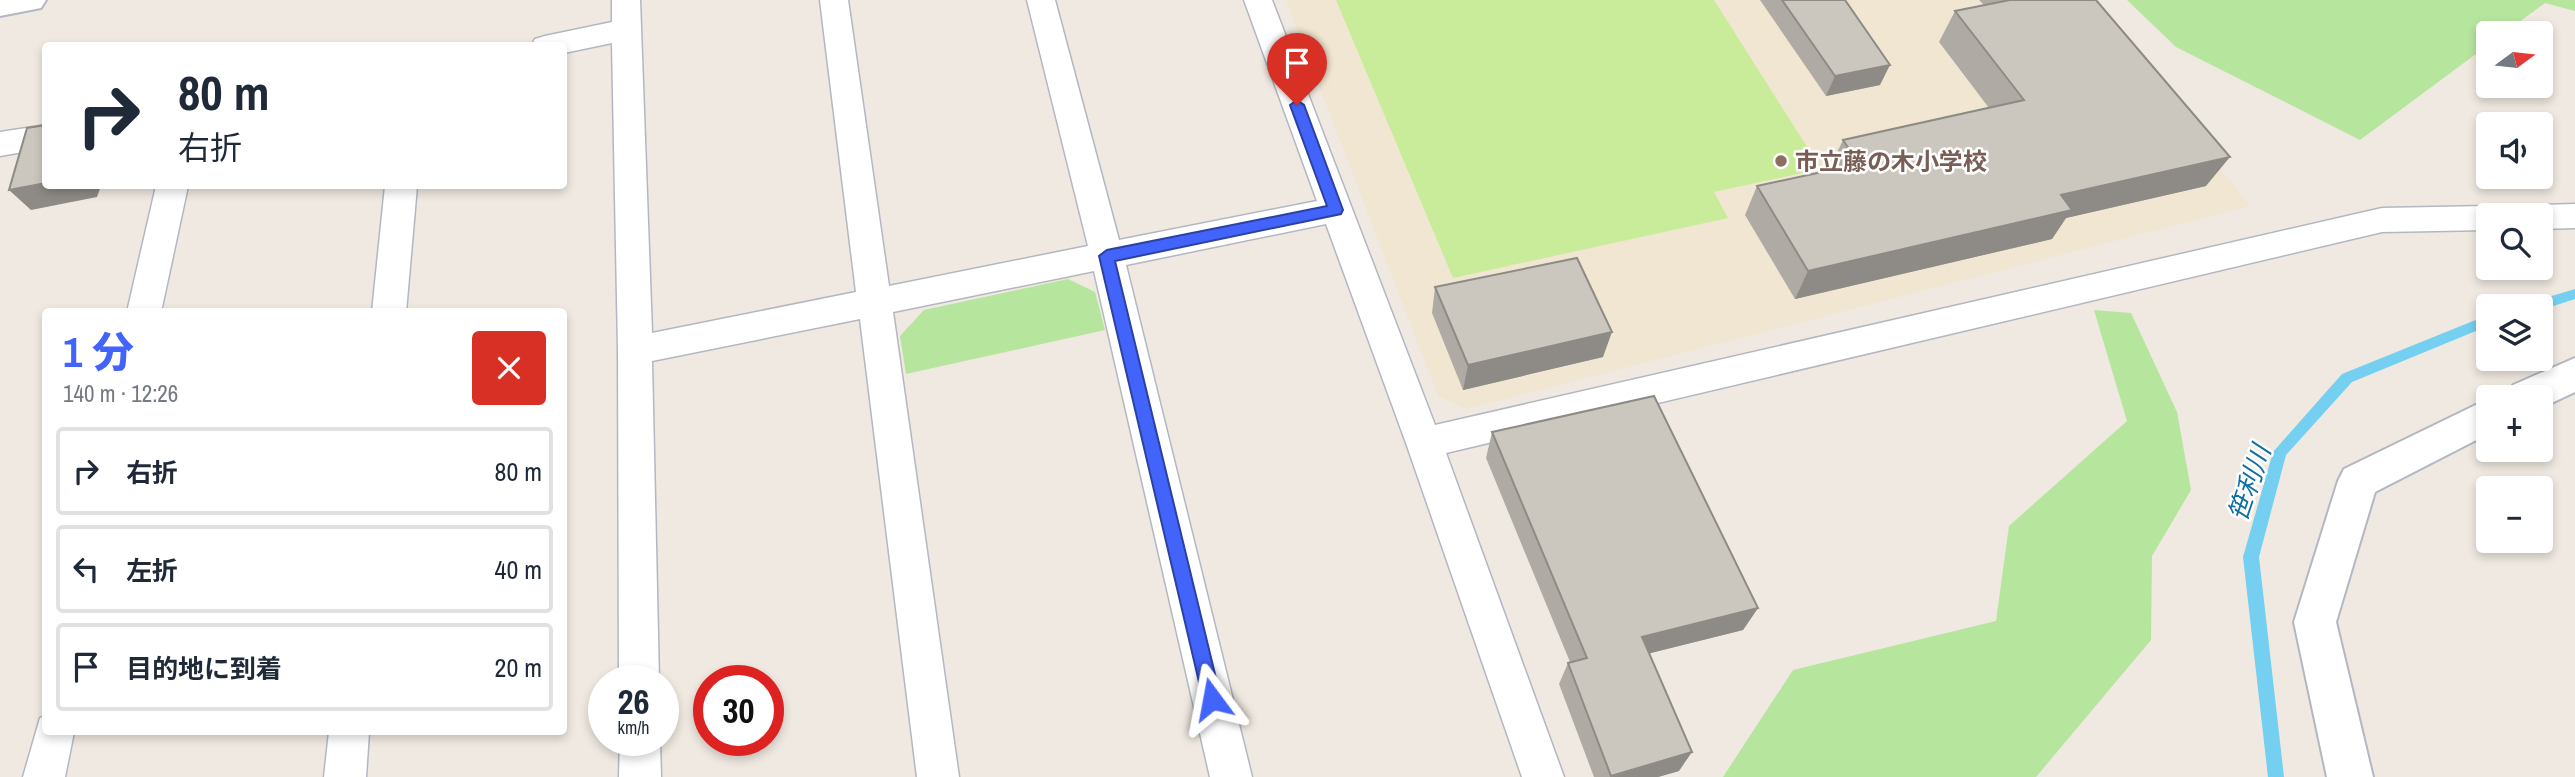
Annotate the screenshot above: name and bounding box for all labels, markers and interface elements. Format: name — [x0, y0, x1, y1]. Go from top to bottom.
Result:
north arrow — [2476, 21, 2553, 98]
map controls — [2476, 21, 2553, 553]
pin — [1267, 33, 1327, 105]
icon: arrive — [1278, 44, 1316, 82]
text: 80 m — [178, 59, 270, 125]
icon: right — [63, 70, 154, 161]
button: sound — [2476, 112, 2553, 189]
text: 右折 — [178, 126, 242, 169]
place label: 市立藤の木小学校 — [1795, 145, 1987, 177]
marker: 市立藤の木小学校 — [1773, 153, 1789, 169]
button: search — [2476, 203, 2553, 280]
button: layers — [2476, 294, 2553, 371]
text: 1 分 — [63, 324, 134, 380]
button: close — [472, 331, 546, 405]
text: 140 m · 12:26 — [63, 378, 178, 409]
button: + — [2476, 385, 2553, 462]
water label: 笹利川 — [2220, 438, 2279, 526]
icon: right — [67, 452, 105, 490]
text: 80 m — [495, 454, 542, 489]
text: 右折 — [126, 455, 178, 490]
button: − — [2476, 476, 2553, 553]
icon: left — [67, 550, 105, 588]
text: 40 m — [495, 552, 542, 587]
text: 左折 — [126, 553, 178, 588]
icon: arrive — [67, 648, 105, 686]
text: 20 m — [495, 650, 542, 685]
text: 目的地に到着 — [126, 651, 282, 686]
position arrow — [1175, 662, 1249, 736]
speed limit sign: 30 — [693, 665, 784, 756]
text: 26 — [618, 678, 649, 725]
text: km/h — [618, 715, 650, 740]

